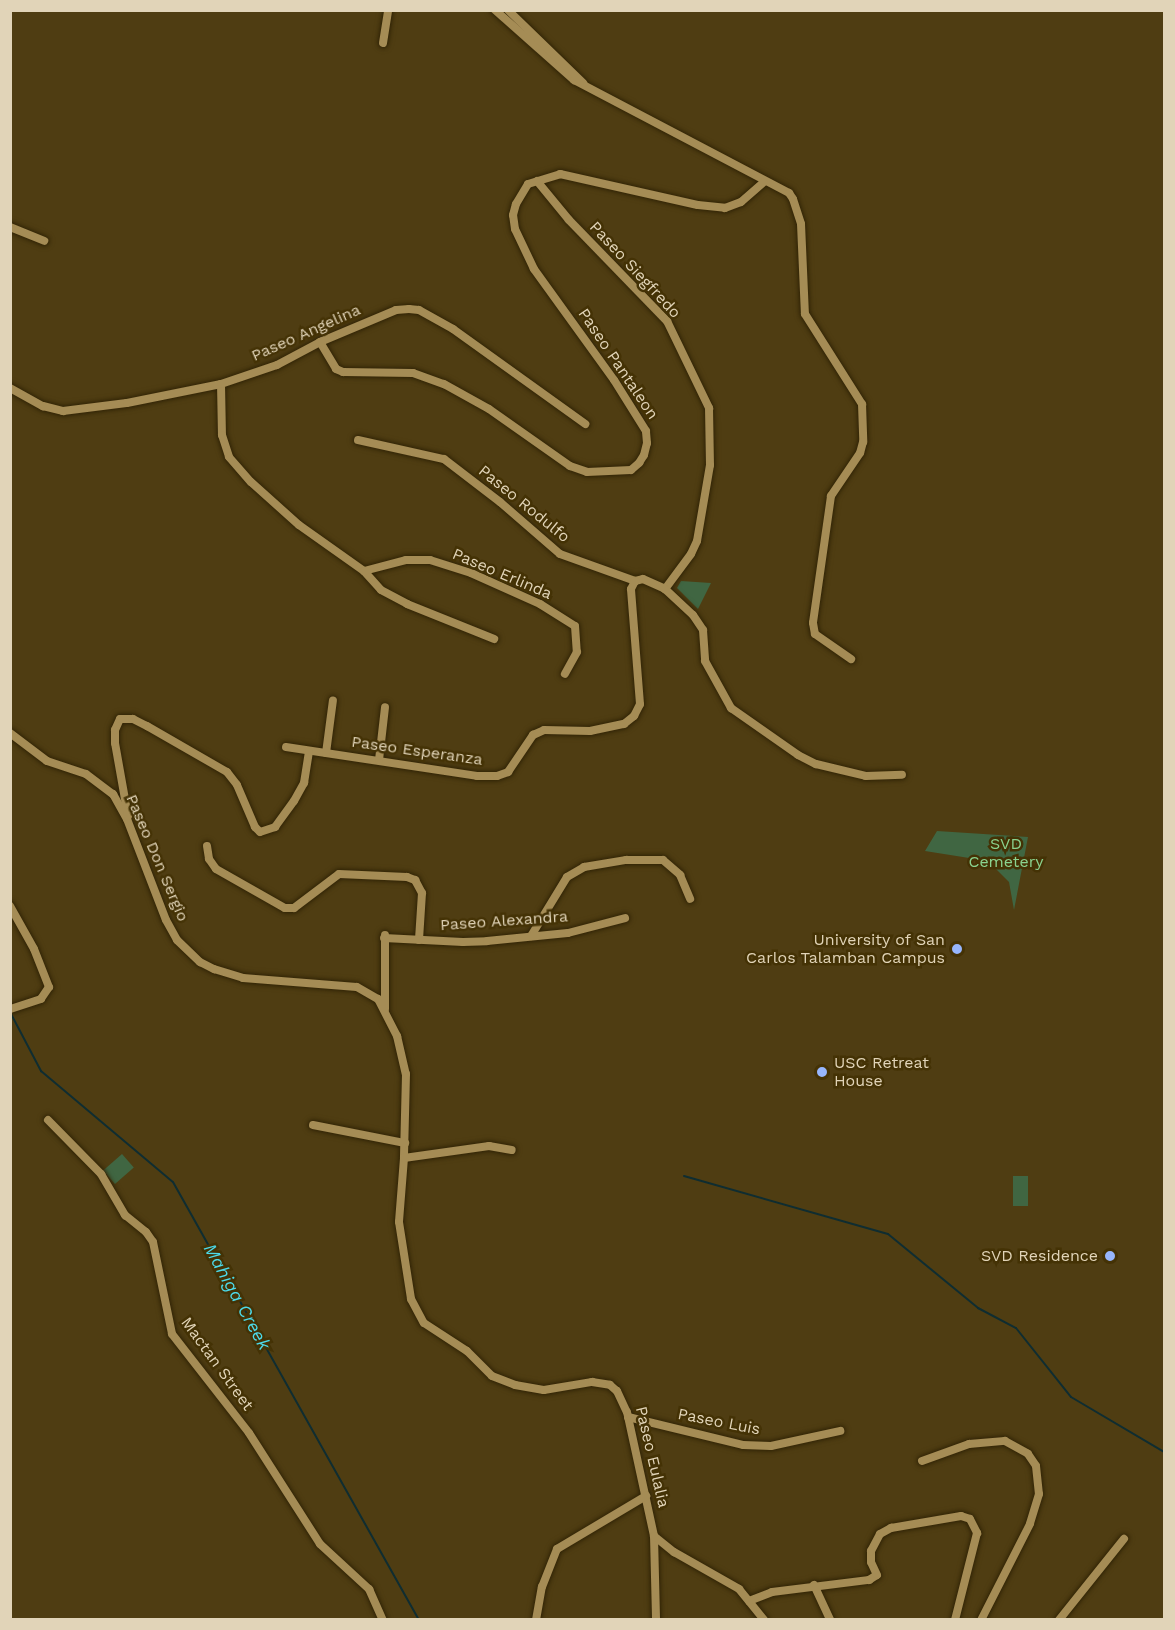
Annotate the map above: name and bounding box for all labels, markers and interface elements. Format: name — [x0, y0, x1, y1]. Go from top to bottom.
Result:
street label: Paseo Siegfredo — [585, 218, 685, 322]
street label: Paseo Angelina — [248, 300, 364, 366]
street label: Paseo Pantaleon — [574, 305, 662, 423]
street label: Paseo Rodulfo — [474, 461, 574, 547]
street label: Paseo Erlinda — [449, 544, 555, 604]
street label: Paseo Esperanza — [350, 732, 484, 770]
street label: Paseo Don Sergio — [122, 792, 192, 924]
park label: SVD Cemetery — [968, 834, 1044, 872]
street label: Paseo Alexandra — [439, 907, 569, 935]
place label: University of San Carlos Talamban Campus — [746, 930, 945, 968]
marker: University of San Carlos Talamban Campus — [950, 942, 964, 956]
place label: USC Retreat House — [834, 1053, 929, 1091]
marker: USC Retreat House — [815, 1065, 829, 1079]
water label: Mahiga Creek — [199, 1240, 275, 1354]
place label: SVD Residence — [981, 1246, 1098, 1266]
marker: SVD Residence — [1103, 1249, 1117, 1263]
street label: Mactan Street — [177, 1314, 257, 1414]
street label: Paseo Eulalia — [631, 1404, 673, 1510]
street label: Paseo Luis — [676, 1405, 762, 1439]

